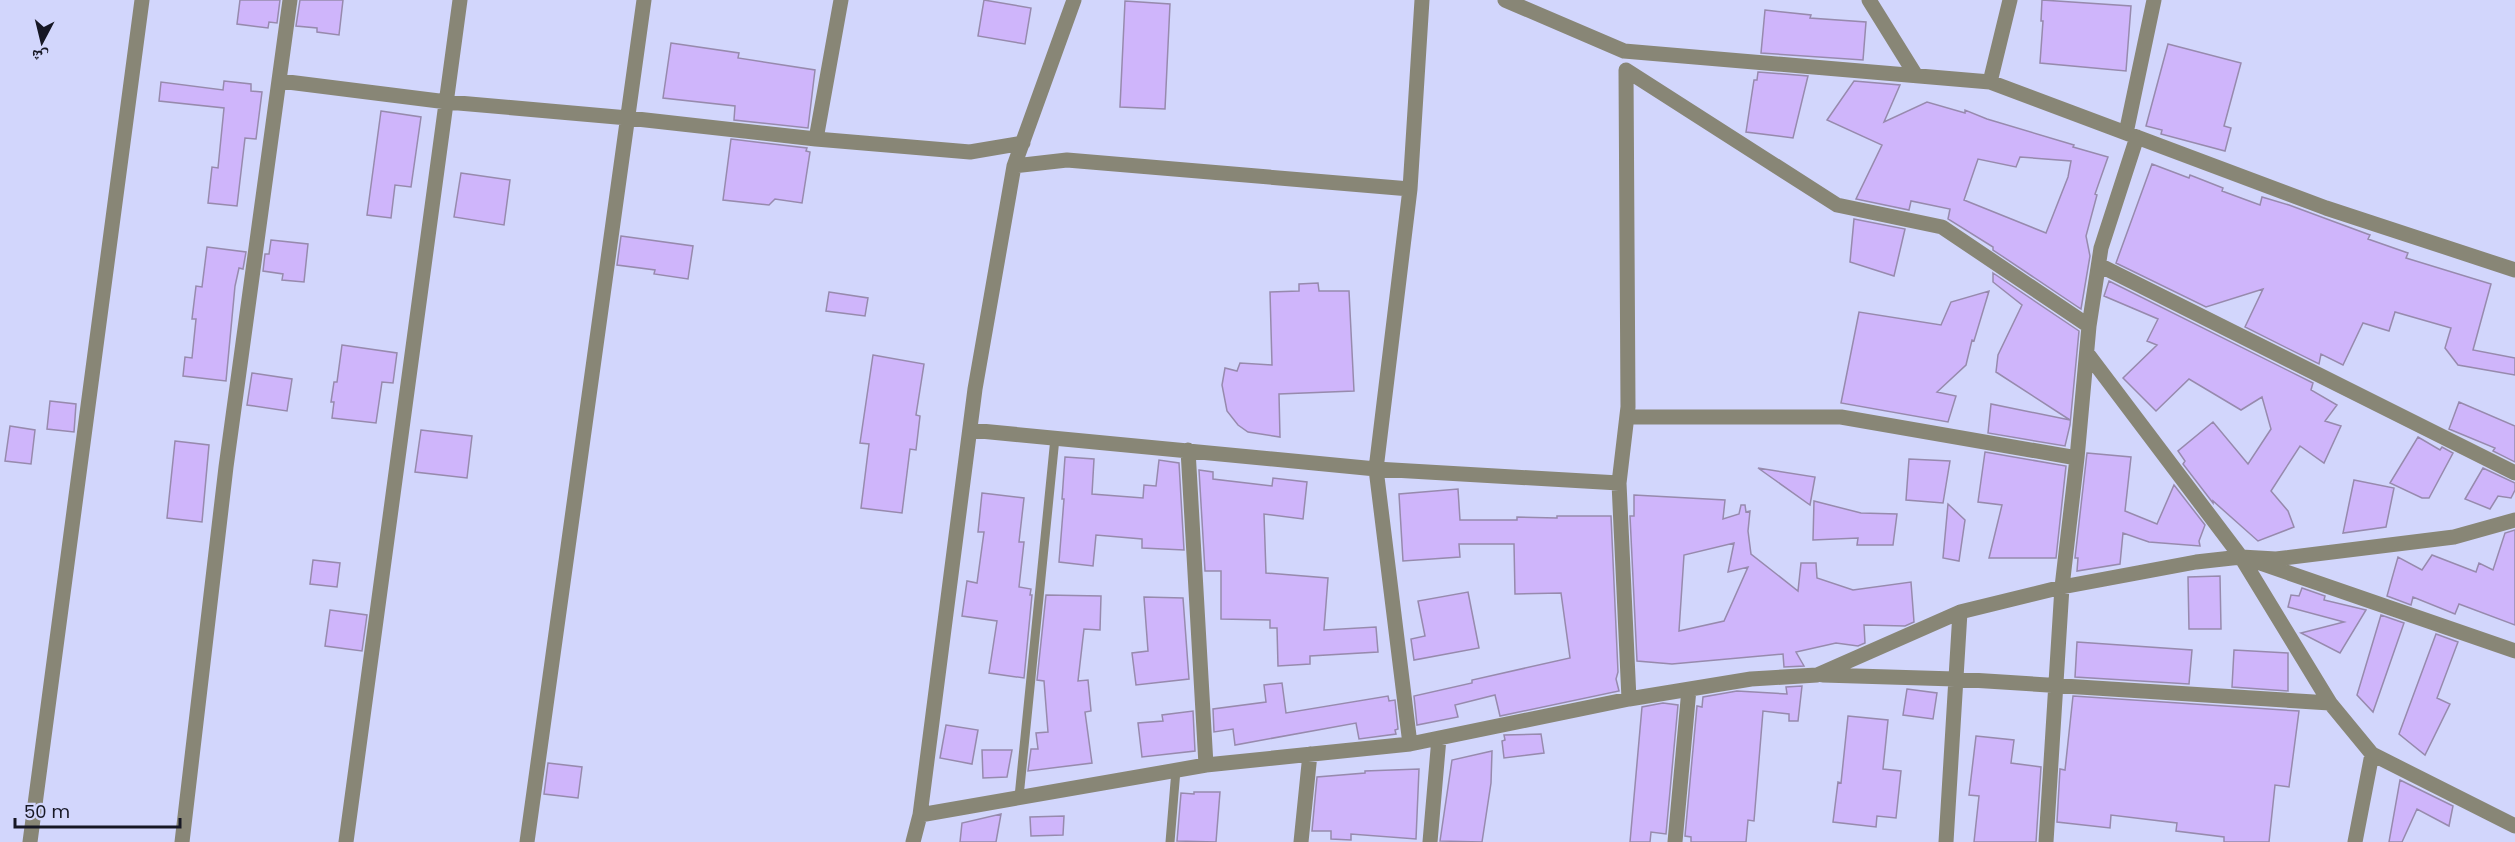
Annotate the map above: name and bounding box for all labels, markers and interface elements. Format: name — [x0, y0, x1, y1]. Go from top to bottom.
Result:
north arrow — [12, 12, 72, 72]
text: ش — [30, 44, 50, 69]
scale bar — [15, 791, 180, 829]
text: 50 m — [24, 799, 70, 824]

